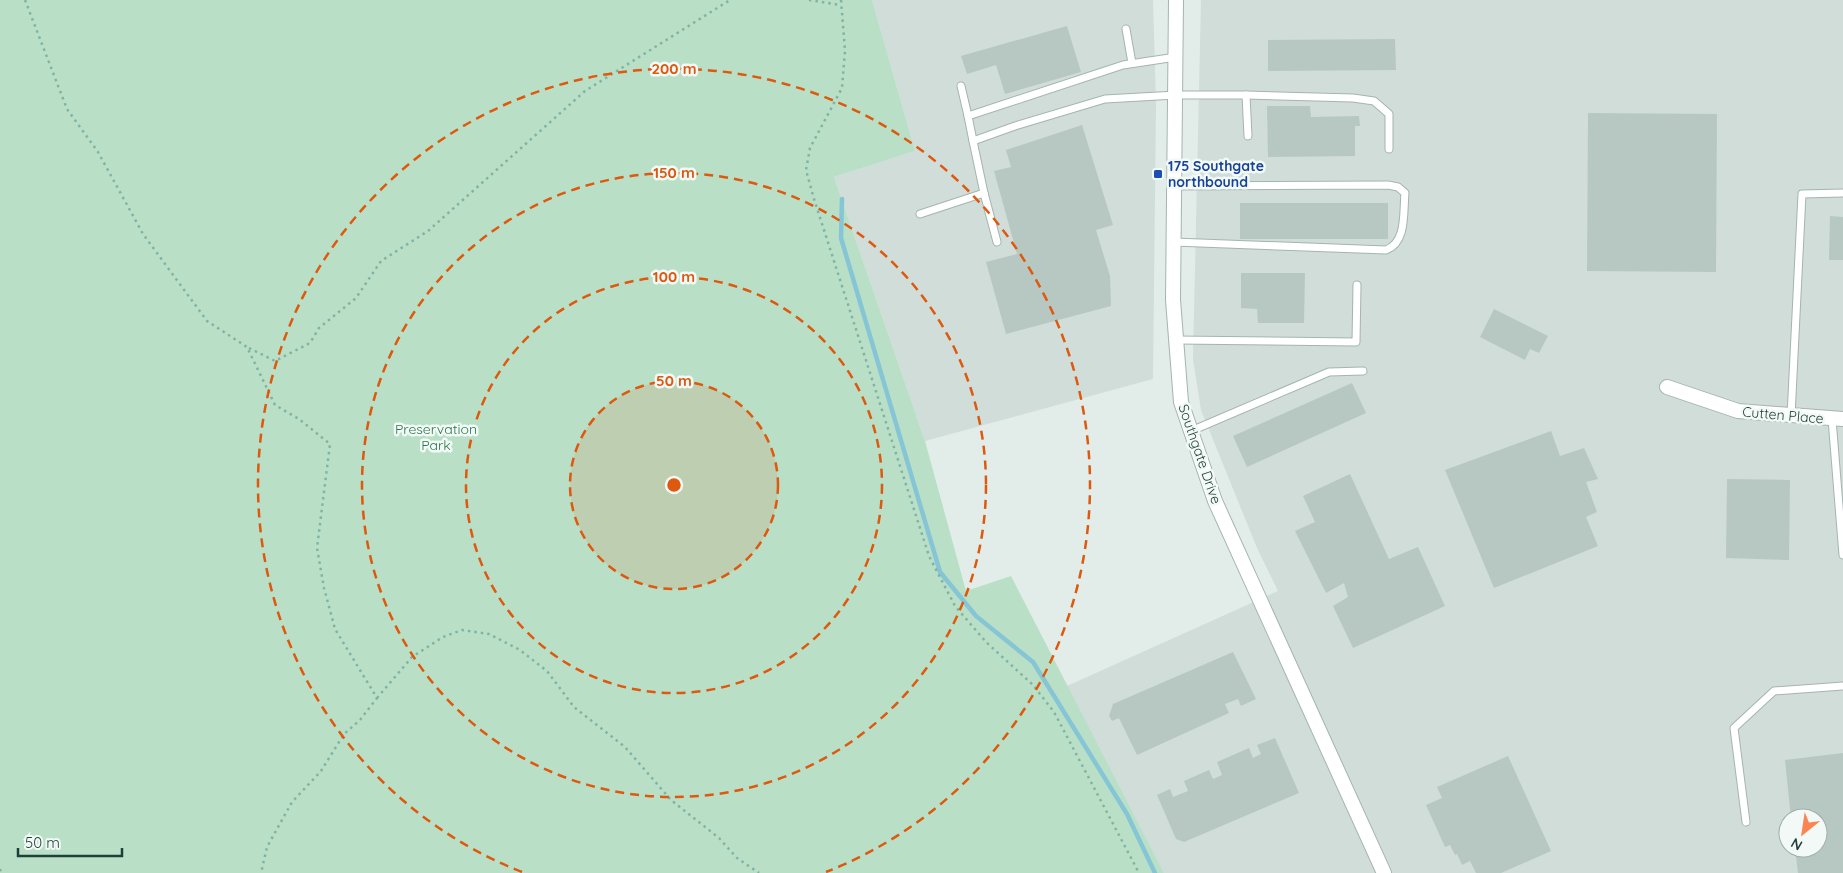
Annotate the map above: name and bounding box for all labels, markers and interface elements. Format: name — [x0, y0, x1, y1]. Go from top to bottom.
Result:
text: 200 m — [652, 59, 697, 78]
place label: 175 Southgate northbound — [1168, 157, 1264, 191]
text: 150 m — [653, 163, 695, 182]
marker: 175 Southgate northbound — [1152, 168, 1164, 180]
text: 100 m — [653, 267, 695, 286]
text: 50 m — [656, 371, 692, 390]
street label: Southgate Drive — [1175, 402, 1226, 506]
street label: Cutten Place — [1742, 402, 1824, 428]
park label: Preservation Park — [395, 420, 477, 454]
centre of rings — [665, 476, 683, 494]
north arrow — [1778, 808, 1828, 858]
scale bar — [18, 826, 121, 858]
text: 50 m — [25, 833, 60, 852]
text: N — [1788, 834, 1805, 855]

